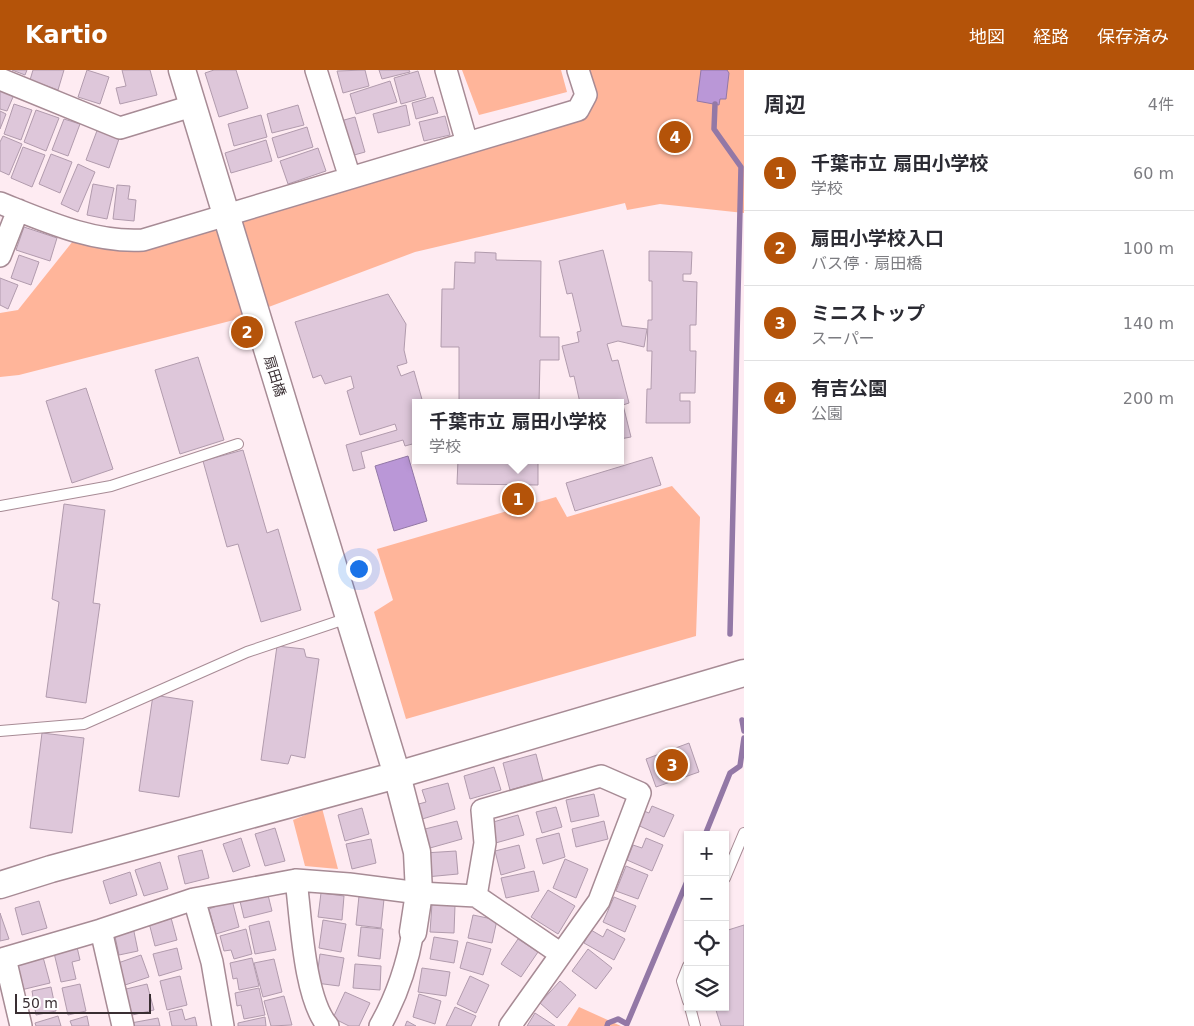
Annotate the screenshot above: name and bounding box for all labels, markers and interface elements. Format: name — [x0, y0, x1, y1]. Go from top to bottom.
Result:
text: Kartio — [25, 21, 108, 49]
text: 地図 — [969, 26, 1005, 47]
text: 経路 — [1033, 26, 1069, 47]
text: 保存済み — [1097, 26, 1169, 47]
text: 周辺 — [764, 93, 806, 117]
text: 4件 — [1148, 95, 1174, 114]
pin: 4 — [659, 118, 691, 156]
text: 千葉市立 扇田小学校 — [811, 152, 989, 174]
text: 1 — [774, 164, 786, 183]
text: 60 m — [1133, 164, 1174, 183]
text: 学校 — [811, 179, 843, 198]
text: 扇田小学校入口 — [811, 227, 944, 249]
text: 2 — [774, 239, 786, 258]
text: 100 m — [1123, 239, 1174, 258]
text: バス停 · 扇田橋 — [811, 254, 922, 273]
text: ミニストップ — [811, 302, 925, 324]
pin: 2 — [231, 313, 263, 351]
text: 3 — [774, 314, 786, 333]
text: 140 m — [1123, 314, 1174, 333]
text: スーパー — [811, 329, 875, 348]
street label: 扇田橋 — [261, 354, 289, 398]
text: 有吉公園 — [811, 377, 887, 399]
text: 4 — [774, 389, 786, 408]
text: 200 m — [1123, 389, 1174, 408]
popup — [412, 399, 624, 464]
text: 公園 — [811, 404, 843, 423]
text: 千葉市立 扇田小学校 — [429, 410, 607, 432]
text: 学校 — [429, 437, 461, 456]
pin: 1 — [502, 480, 534, 518]
your location — [346, 556, 372, 582]
pin: 3 — [656, 746, 688, 784]
map controls — [684, 831, 729, 1011]
button: + — [684, 831, 729, 876]
button: − — [684, 876, 729, 921]
button: locate — [684, 921, 729, 966]
button: layers — [684, 966, 729, 1011]
scale bar — [15, 991, 151, 1014]
text: 50 m — [22, 995, 58, 1011]

